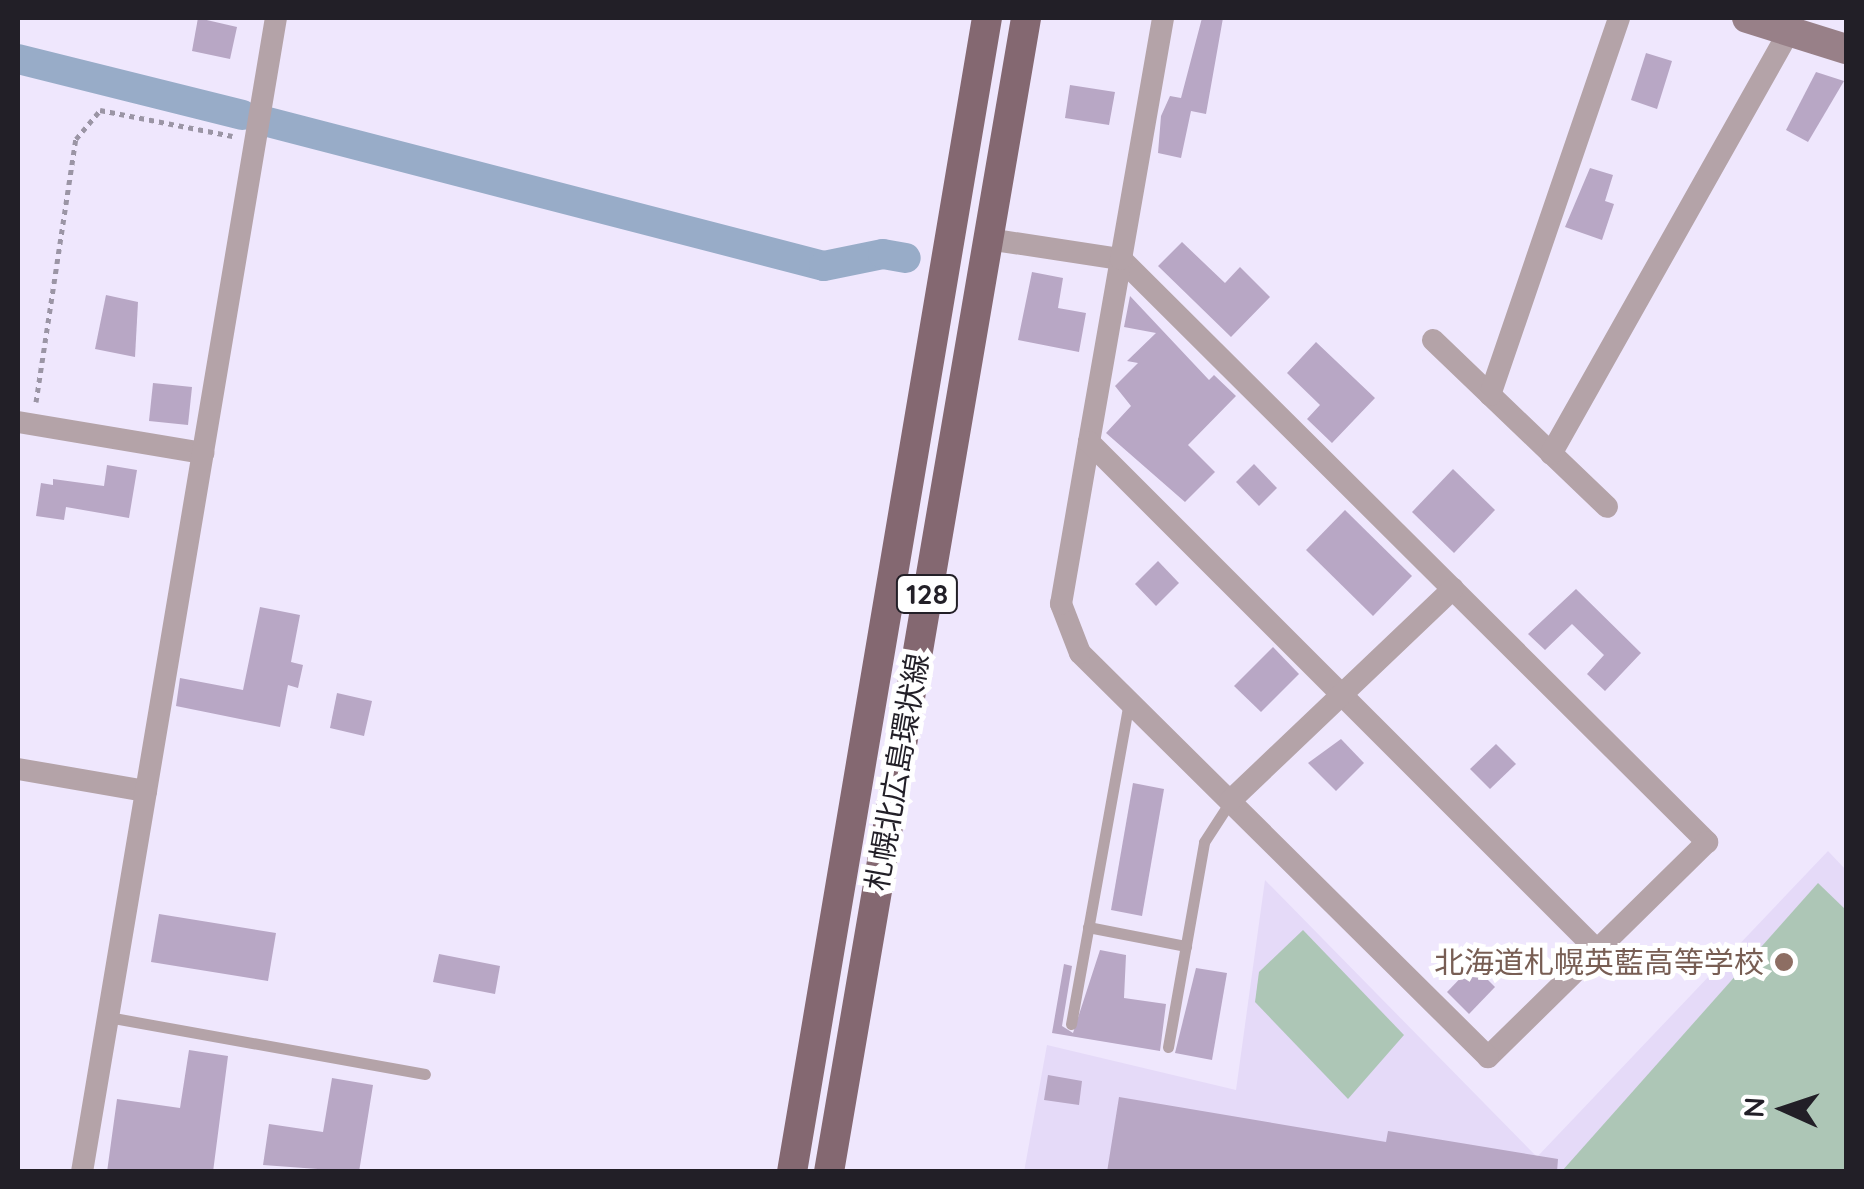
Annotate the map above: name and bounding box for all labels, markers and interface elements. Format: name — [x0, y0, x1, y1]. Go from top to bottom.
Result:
road number: 128 — [894, 571, 960, 617]
street label: 札幌北広島環状線 — [858, 651, 936, 893]
place label: 北海道札幌英藍高等学校 — [1434, 944, 1764, 980]
marker: 北海道札幌英藍高等学校 — [1773, 951, 1795, 973]
north arrow — [1734, 1059, 1834, 1159]
text: N — [1736, 1096, 1772, 1119]

